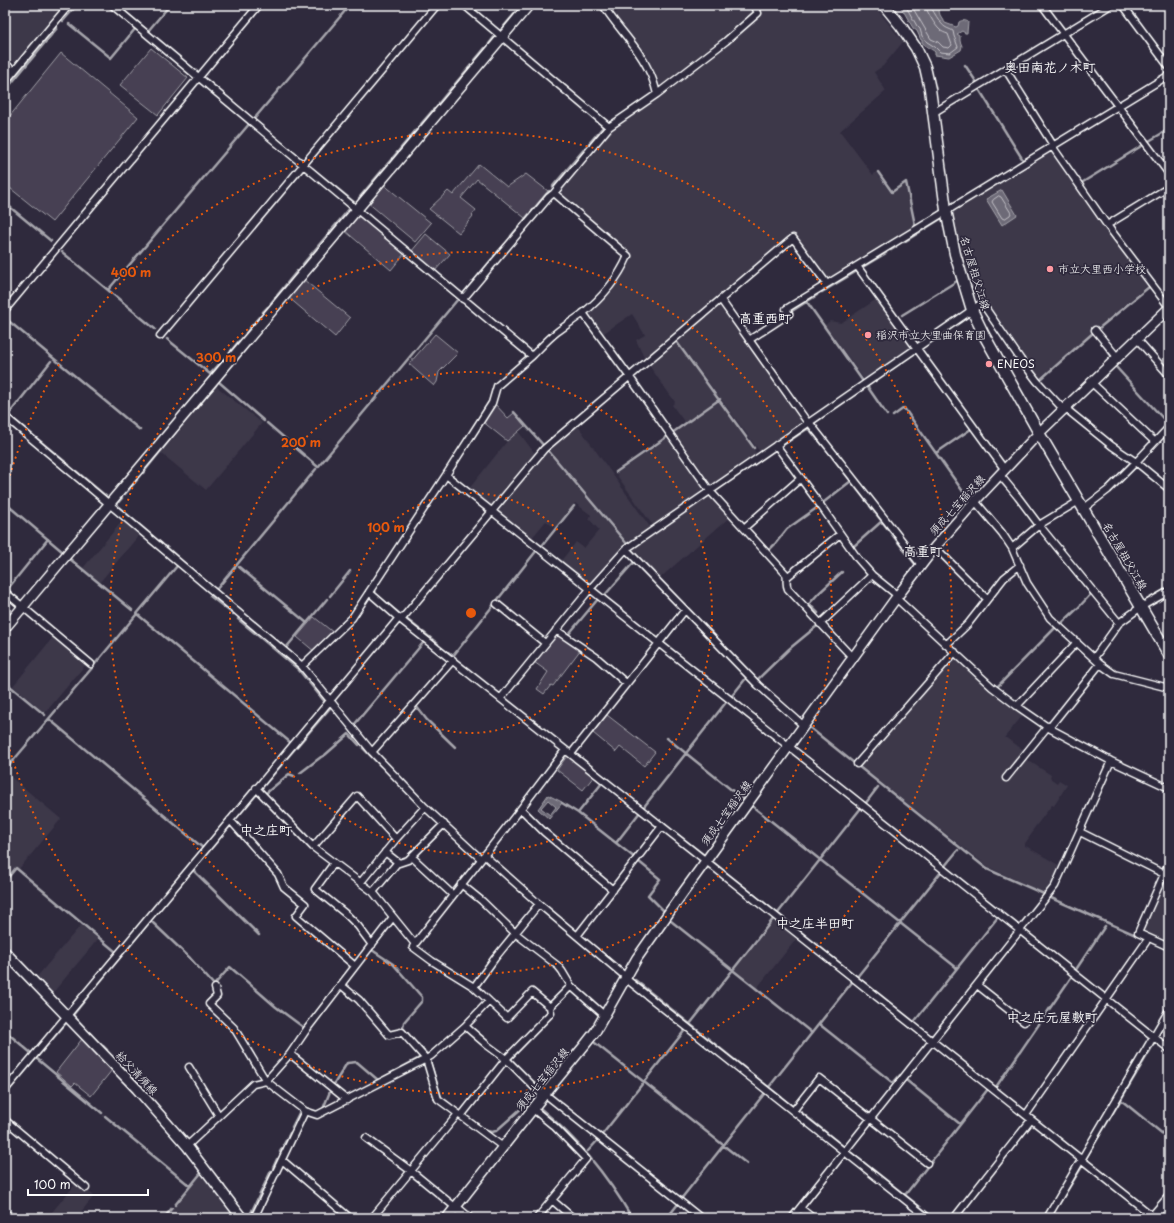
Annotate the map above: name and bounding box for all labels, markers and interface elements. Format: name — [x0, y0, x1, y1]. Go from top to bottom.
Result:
district label: 奥田南花ノ木町 — [1004, 57, 1096, 76]
street label: 名古屋祖父江線 — [956, 234, 995, 312]
place label: 市立大里西小学校 — [1058, 260, 1146, 277]
text: 400 m — [111, 263, 151, 281]
marker: 市立大里西小学校 — [1045, 264, 1055, 274]
district label: 高重西町 — [739, 308, 791, 327]
place label: 稲沢市立大里曲保育園 — [876, 326, 986, 343]
marker: 稲沢市立大里曲保育園 — [863, 330, 873, 340]
text: 300 m — [196, 348, 236, 366]
place label: ENEOS — [997, 355, 1035, 372]
marker: ENEOS — [984, 359, 994, 369]
text: 200 m — [281, 433, 321, 451]
street label: 須成七宝稲沢線 — [925, 470, 989, 539]
text: 100 m — [367, 518, 405, 536]
street label: 名古屋祖父江線 — [1099, 518, 1152, 593]
district label: 高重町 — [903, 541, 943, 560]
centre of rings — [464, 606, 478, 620]
street label: 須成七宝稲沢線 — [696, 777, 755, 849]
district label: 中之庄町 — [240, 820, 292, 839]
district label: 中之庄半田町 — [776, 913, 854, 932]
district label: 中之庄元屋敷町 — [1006, 1007, 1098, 1026]
street label: 須成七宝稲沢線 — [511, 1043, 572, 1114]
street label: 給父清須線 — [112, 1047, 162, 1099]
scale bar — [28, 1171, 148, 1197]
text: 100 m — [34, 1175, 71, 1193]

